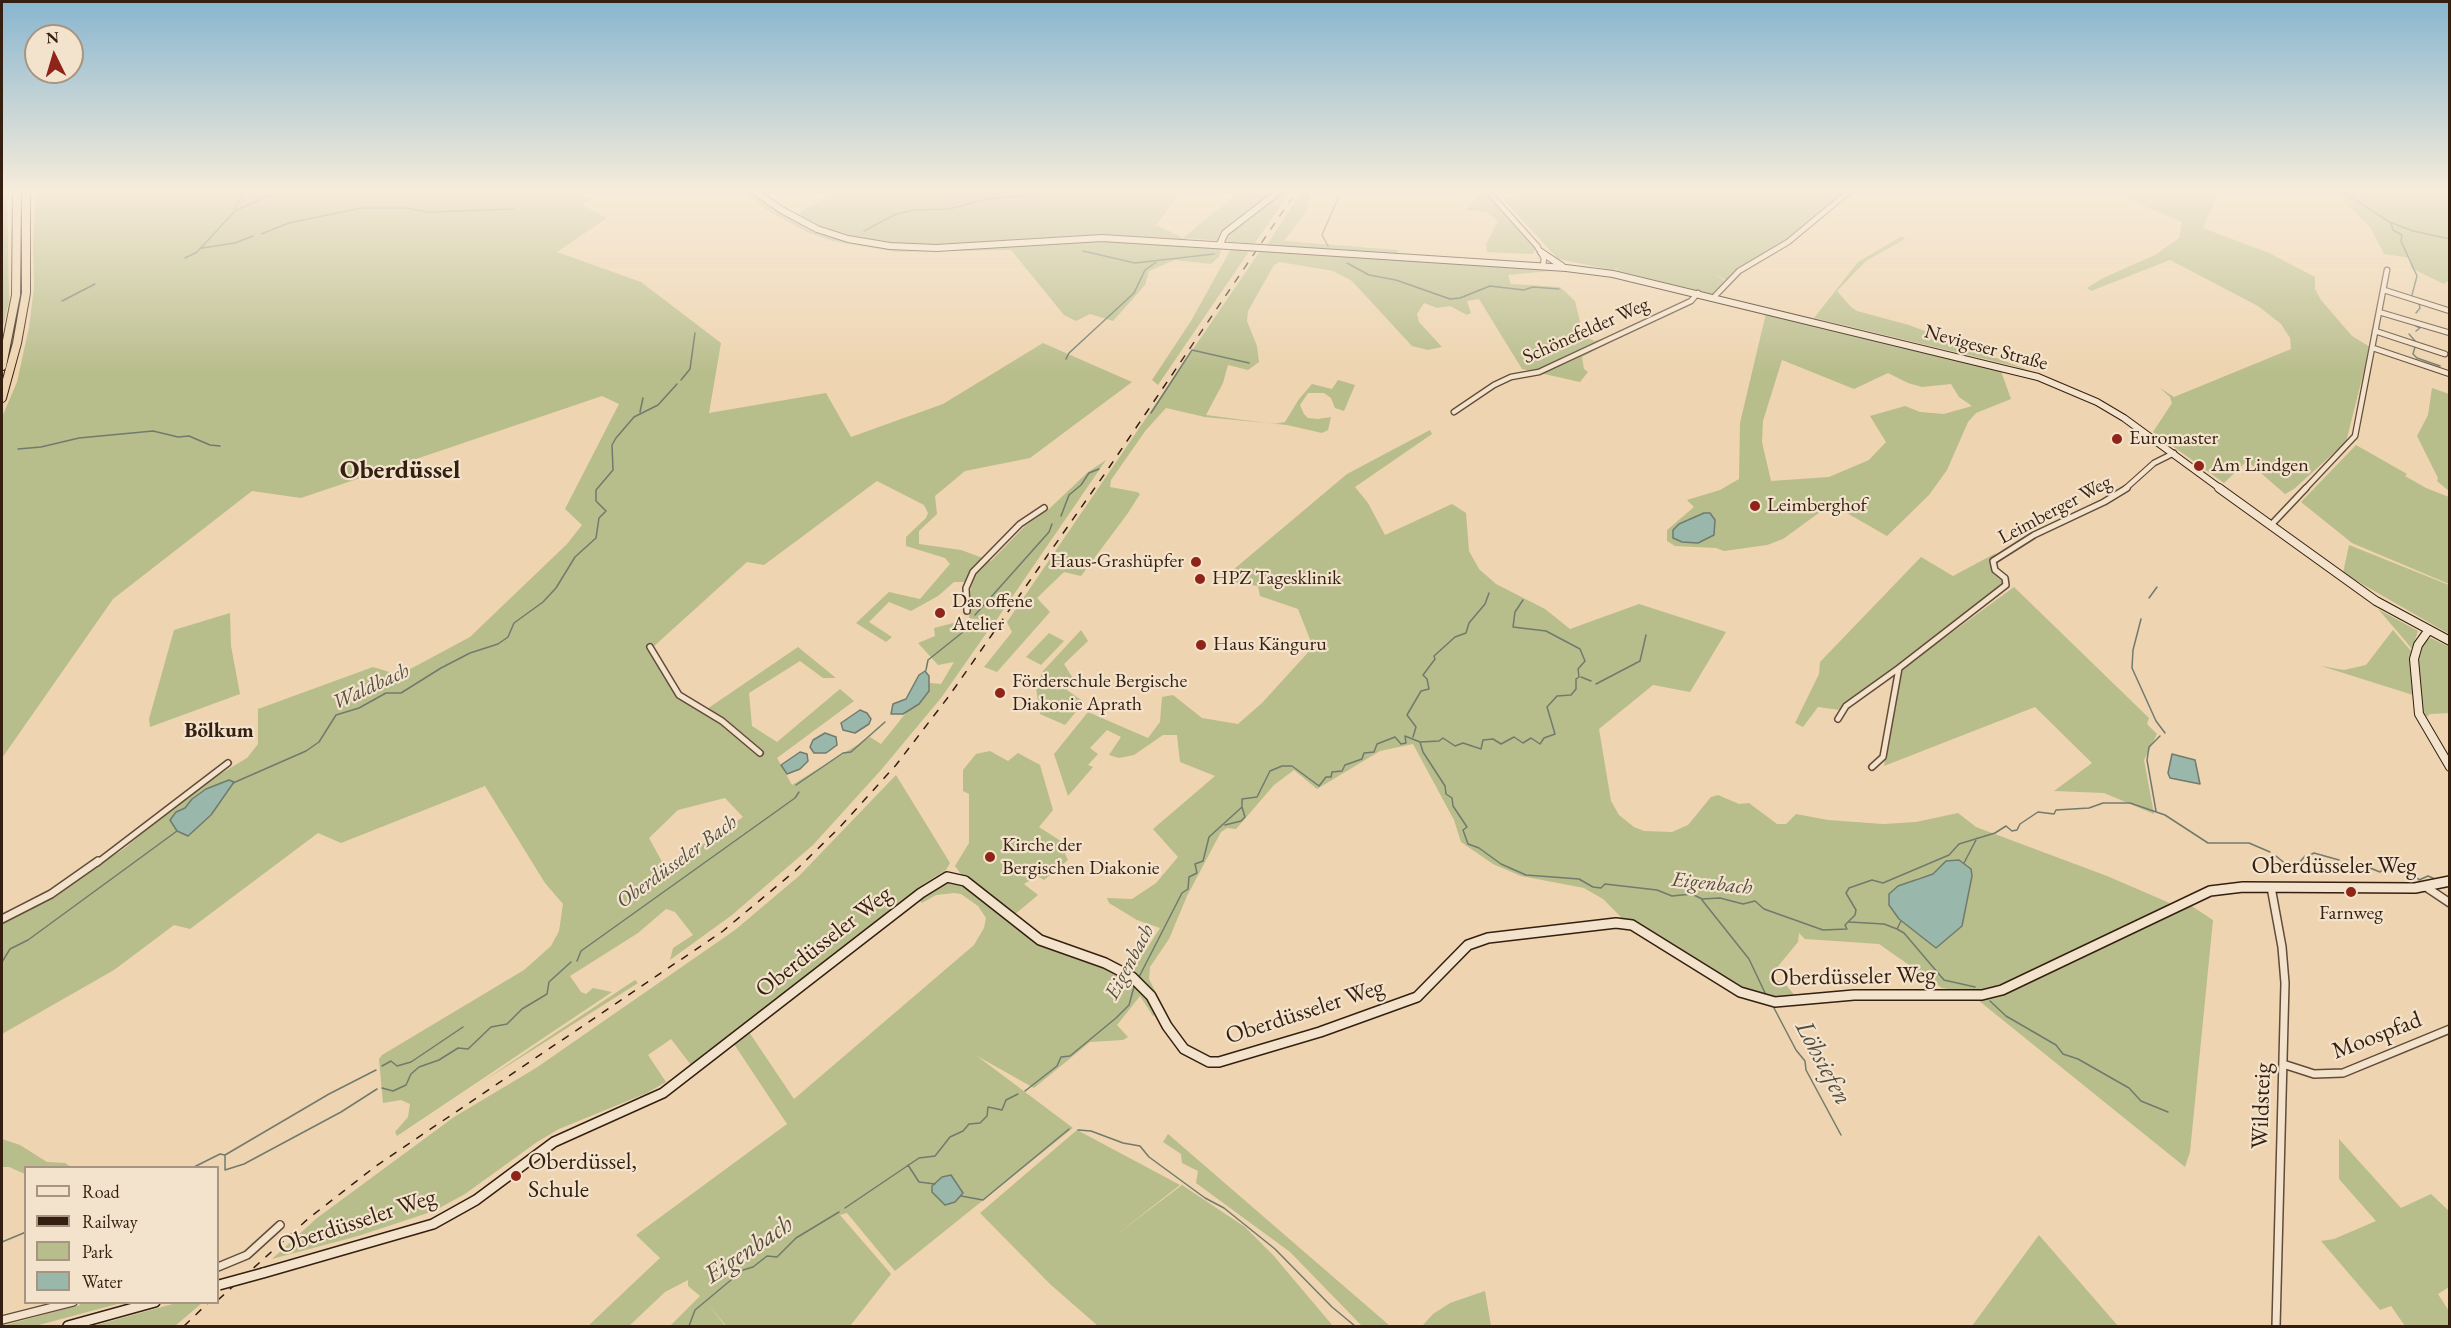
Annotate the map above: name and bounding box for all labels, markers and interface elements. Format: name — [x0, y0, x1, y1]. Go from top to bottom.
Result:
north arrow — [24, 24, 84, 84]
text: N — [45, 27, 60, 49]
street label: Schönefelder Weg — [1519, 292, 1653, 370]
street label: Nevigeser Straße — [1922, 320, 2050, 376]
place label: Euromaster — [2129, 427, 2218, 451]
marker: Euromaster — [2110, 432, 2124, 446]
place label: Am Lindgen — [2211, 454, 2309, 478]
district label: Oberdüssel — [340, 455, 460, 487]
marker: Am Lindgen — [2192, 459, 2206, 473]
street label: Leimberger Weg — [1994, 470, 2116, 550]
place label: Leimberghof — [1767, 494, 1867, 518]
marker: Leimberghof — [1748, 499, 1762, 513]
place label: Haus-Grashüpfer — [1050, 550, 1184, 574]
marker: Haus-Grashüpfer — [1189, 555, 1203, 569]
place label: HPZ Tagesklinik — [1212, 567, 1341, 591]
marker: HPZ Tagesklinik — [1193, 572, 1207, 586]
place label: Das offene Atelier — [952, 590, 1033, 637]
marker: Das offene Atelier — [933, 606, 947, 620]
place label: Haus Känguru — [1213, 633, 1327, 657]
marker: Haus Känguru — [1194, 638, 1208, 652]
water label: Waldbach — [329, 658, 413, 716]
place label: Förderschule Bergische Diakonie Aprath — [1012, 670, 1187, 717]
marker: Förderschule Bergische Diakonie Aprath — [993, 686, 1007, 700]
district label: Bölkum — [184, 718, 254, 744]
water label: Oberdüsseler Bach — [612, 810, 742, 914]
place label: Kirche der Bergischen Diakonie — [1002, 834, 1160, 881]
marker: Kirche der Bergischen Diakonie — [983, 850, 997, 864]
street label: Oberdüsseler Weg — [2251, 852, 2417, 880]
water label: Eigenbach — [1670, 867, 1754, 901]
street label: Oberdüsseler Weg — [750, 880, 898, 1004]
marker: Farnweg — [2344, 885, 2358, 899]
place label: Farnweg — [2319, 902, 2383, 926]
water label: Eigenbach — [1100, 920, 1160, 1004]
street label: Oberdüsseler Weg — [1770, 961, 1936, 993]
street label: Oberdüsseler Weg — [1222, 973, 1388, 1051]
street label: Moospfad — [2328, 1006, 2426, 1066]
water label: Löhsiefen — [1788, 1015, 1858, 1111]
street label: Wildsteig — [2246, 1062, 2278, 1150]
place label: Oberdüssel, Schule — [528, 1148, 637, 1204]
legend — [24, 1166, 219, 1304]
marker: Oberdüssel, Schule — [509, 1169, 523, 1183]
text: Road — [82, 1180, 120, 1203]
street label: Oberdüsseler Weg — [274, 1183, 440, 1261]
water label: Eigenbach — [699, 1209, 799, 1291]
text: Railway — [82, 1210, 138, 1233]
text: Park — [82, 1240, 113, 1263]
text: Water — [82, 1270, 123, 1293]

